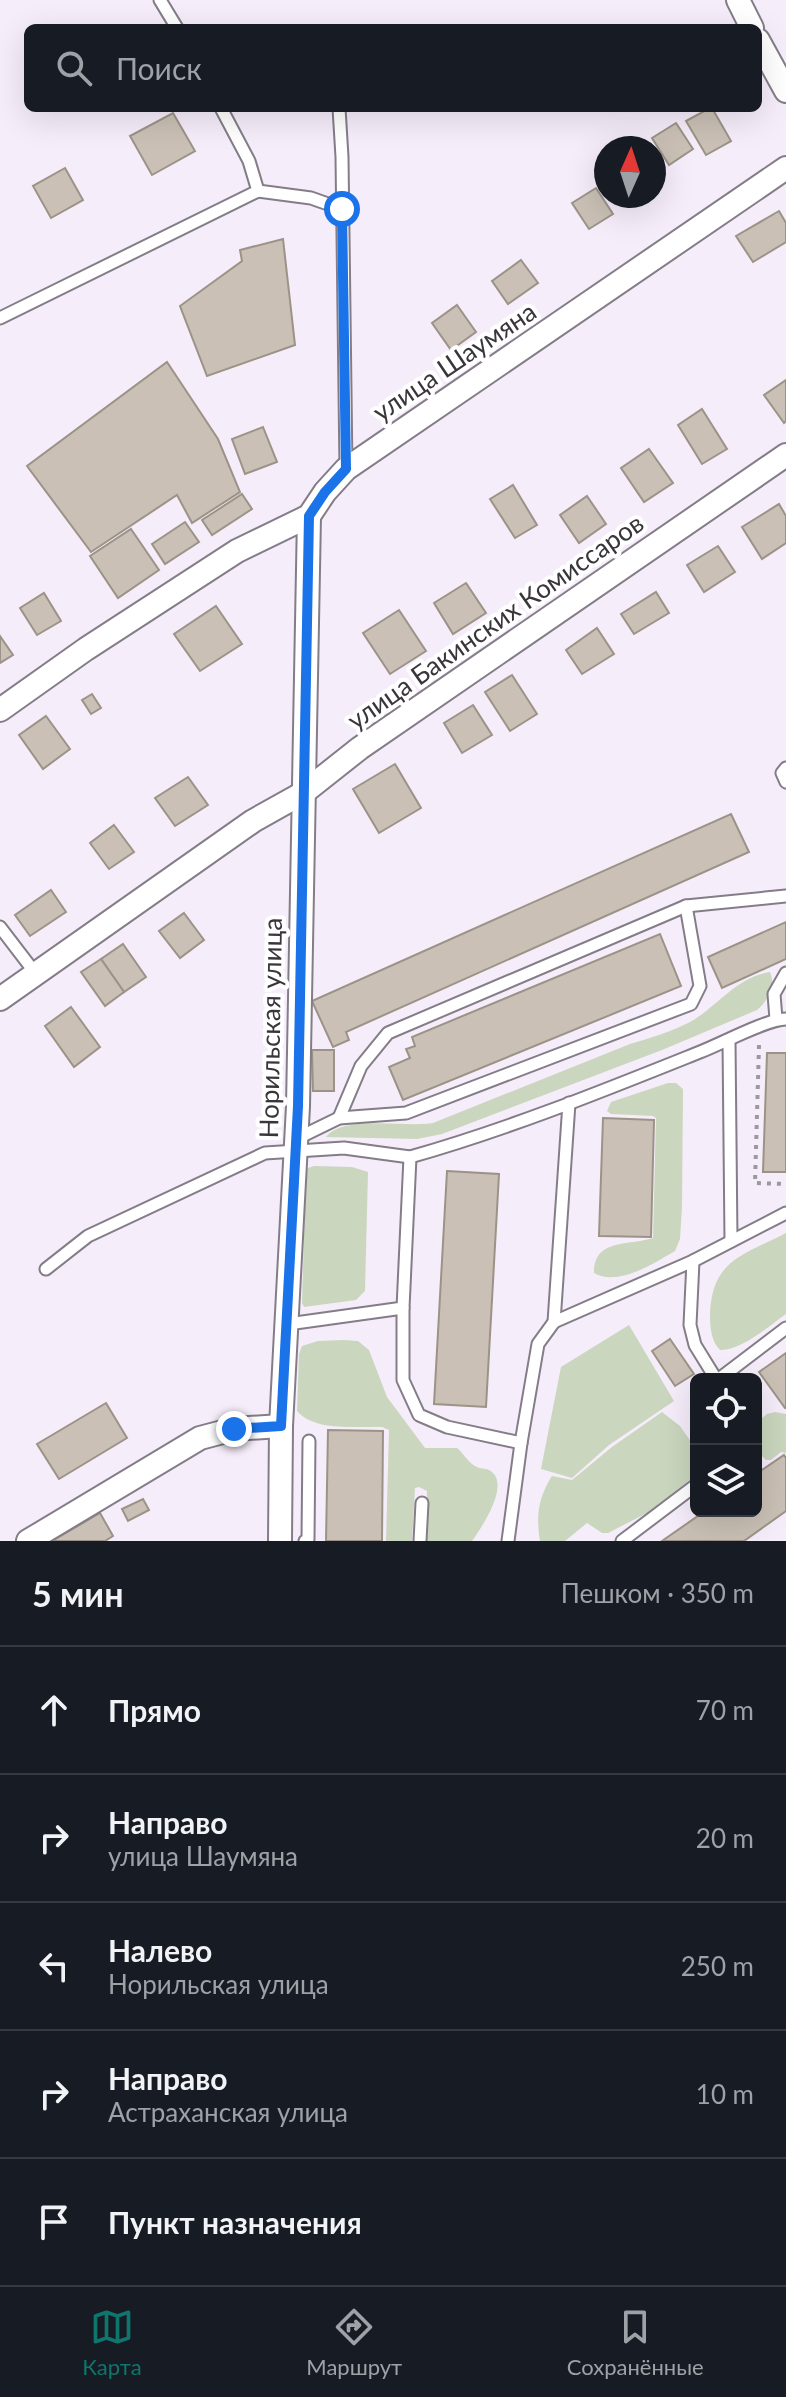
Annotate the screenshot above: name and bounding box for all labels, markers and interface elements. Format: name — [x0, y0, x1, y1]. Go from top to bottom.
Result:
search box — [24, 24, 762, 112]
icon: search — [52, 46, 96, 90]
text: Поиск — [116, 50, 202, 86]
north arrow — [594, 136, 666, 208]
route start — [324, 191, 360, 227]
street label: улица Шаумяна — [366, 295, 542, 427]
street label: улица Бакинских Комиссаров — [341, 506, 649, 736]
street label: Норильская улица — [252, 917, 288, 1139]
map controls — [690, 1373, 762, 1517]
button: locate — [690, 1373, 762, 1445]
route end — [216, 1411, 252, 1447]
button: layers — [690, 1445, 762, 1517]
text: 5 мин — [32, 1573, 124, 1614]
text: Пешком · 350 m — [561, 1577, 754, 1609]
icon: ahead — [32, 1688, 76, 1732]
text: Прямо — [108, 1692, 201, 1728]
text: 70 m — [696, 1694, 754, 1726]
text: Направо — [108, 1804, 228, 1840]
icon: right — [32, 1816, 76, 1860]
text: 20 m — [696, 1822, 754, 1854]
text: улица Шаумяна — [108, 1840, 298, 1872]
text: Налево — [108, 1932, 212, 1968]
icon: left — [32, 1944, 76, 1988]
text: 250 m — [681, 1950, 754, 1982]
text: Норильская улица — [108, 1968, 329, 2000]
text: Направо — [108, 2060, 228, 2096]
icon: right — [32, 2072, 76, 2116]
text: 10 m — [696, 2078, 754, 2110]
text: Астраханская улица — [108, 2096, 348, 2128]
icon: arrive — [32, 2200, 76, 2244]
text: Пункт назначения — [108, 2204, 362, 2240]
tab: Карта — [82, 2305, 142, 2380]
tab: Маршрут — [306, 2305, 402, 2380]
tab: Сохранённые — [567, 2305, 704, 2380]

